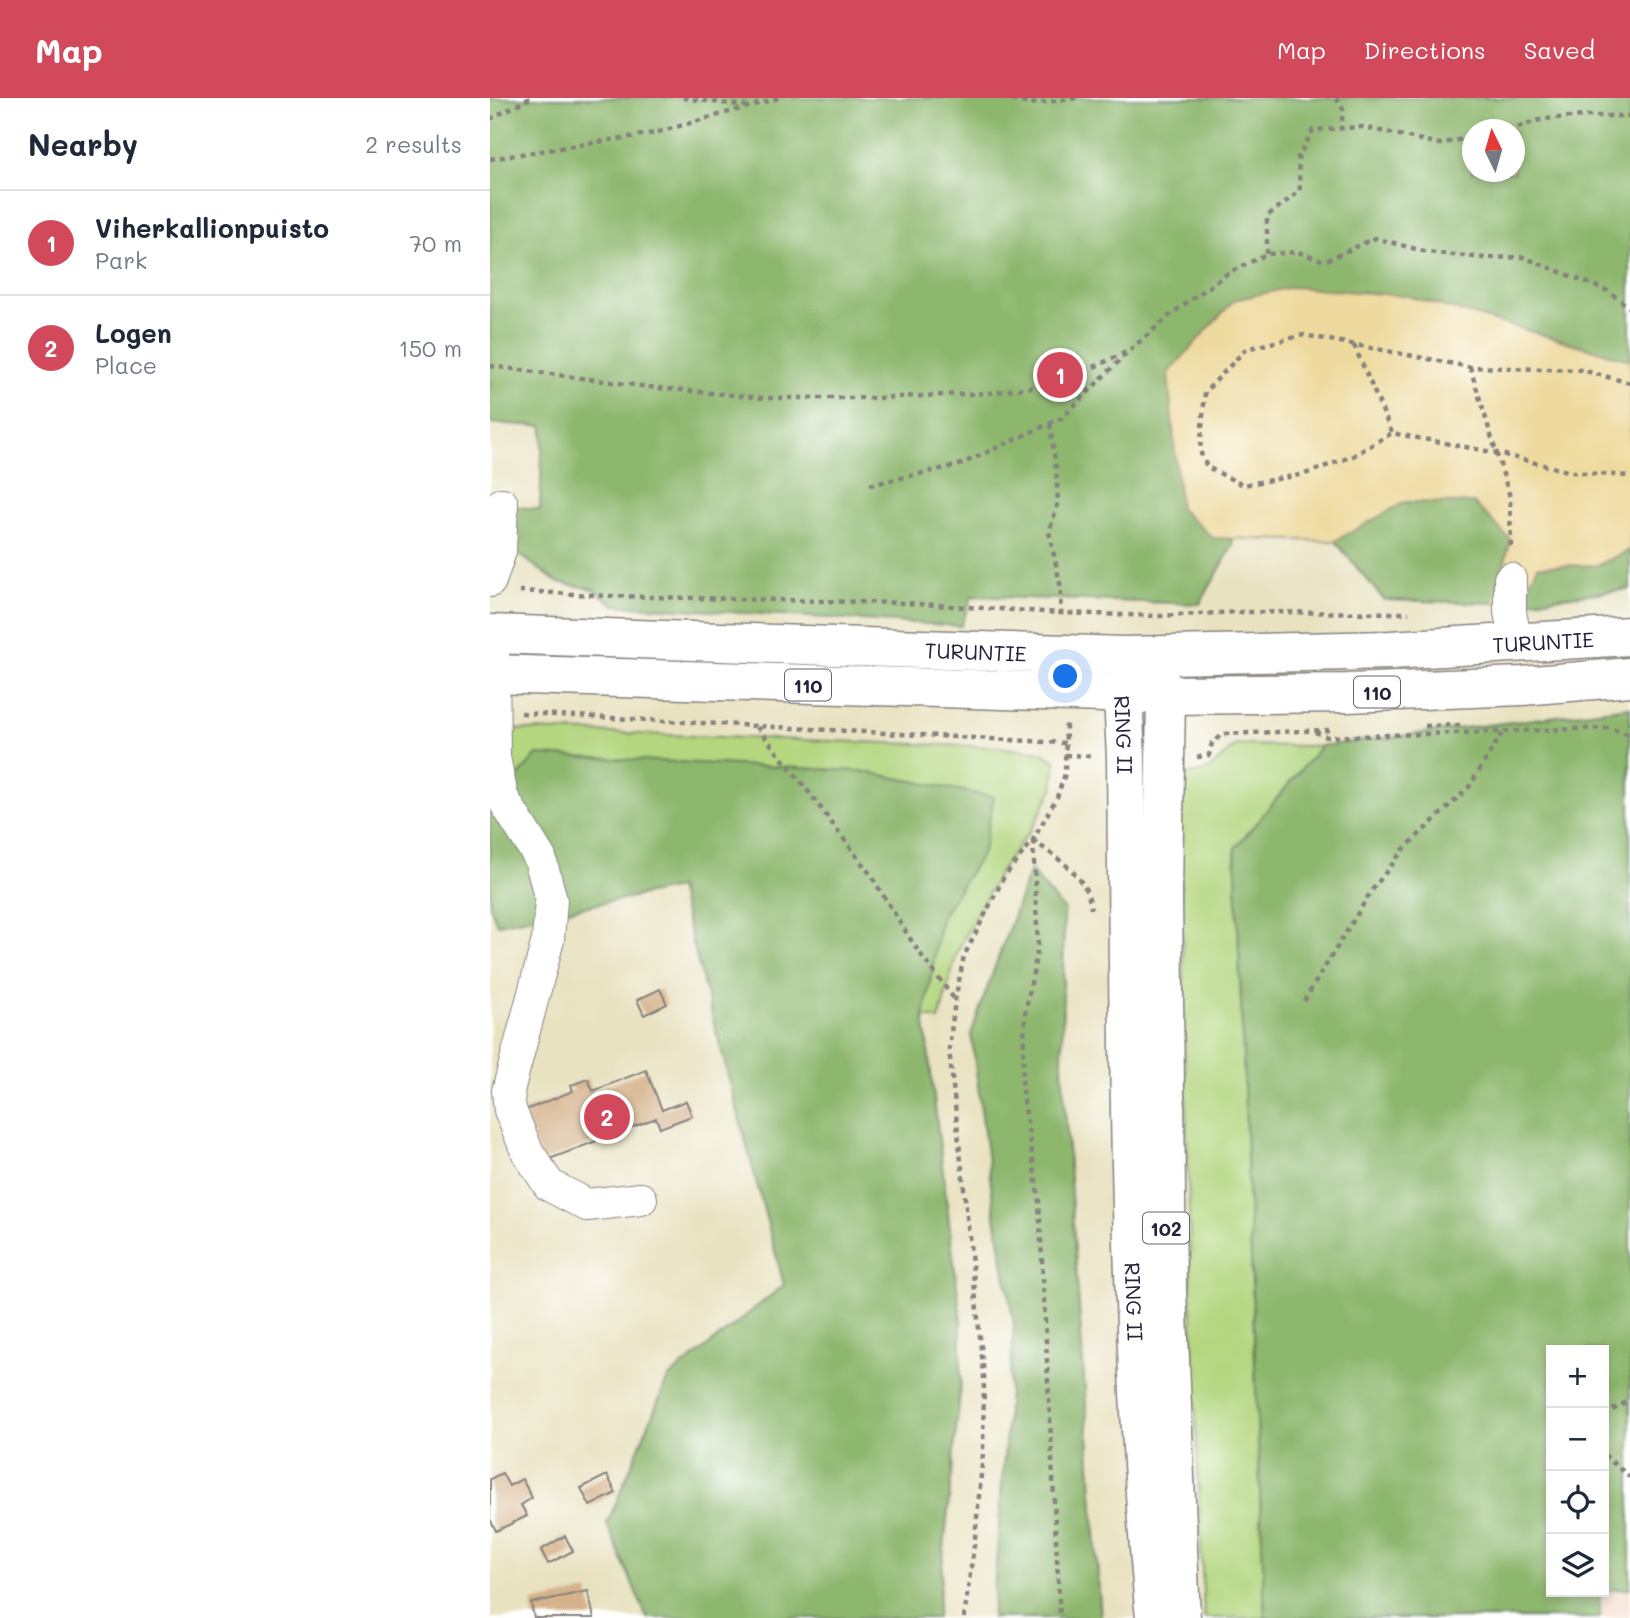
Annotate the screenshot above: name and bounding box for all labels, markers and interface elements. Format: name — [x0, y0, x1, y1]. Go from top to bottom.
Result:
text: Map — [35, 28, 103, 71]
text: Map — [1277, 34, 1326, 65]
text: Directions — [1364, 34, 1486, 65]
text: Saved — [1524, 34, 1595, 65]
north arrow — [1462, 119, 1525, 182]
text: Nearby — [28, 124, 138, 164]
text: 2 results — [365, 129, 462, 159]
text: Viherkallionpuisto — [95, 211, 329, 245]
text: 1 — [46, 228, 56, 258]
text: 70 m — [409, 228, 462, 258]
text: Park — [95, 245, 147, 275]
text: Logen — [95, 316, 172, 350]
text: 2 — [45, 333, 57, 363]
text: 150 m — [398, 333, 462, 363]
pin: 1 — [1037, 349, 1083, 401]
text: Place — [95, 350, 157, 380]
street label: TURUNTIE — [1492, 625, 1595, 657]
street label: TURUNTIE — [924, 636, 1027, 666]
your location — [1048, 659, 1082, 693]
road number: 110 — [785, 670, 831, 700]
road number: 110 — [1354, 677, 1400, 708]
street label: RING II — [1110, 695, 1140, 774]
pin: 2 — [584, 1091, 630, 1143]
road number: 102 — [1143, 1212, 1189, 1244]
street label: RING II — [1120, 1262, 1150, 1341]
map controls — [1546, 1345, 1609, 1597]
button: + — [1546, 1345, 1609, 1408]
button: − — [1546, 1408, 1609, 1471]
button: locate — [1546, 1471, 1609, 1534]
button: layers — [1546, 1534, 1609, 1597]

